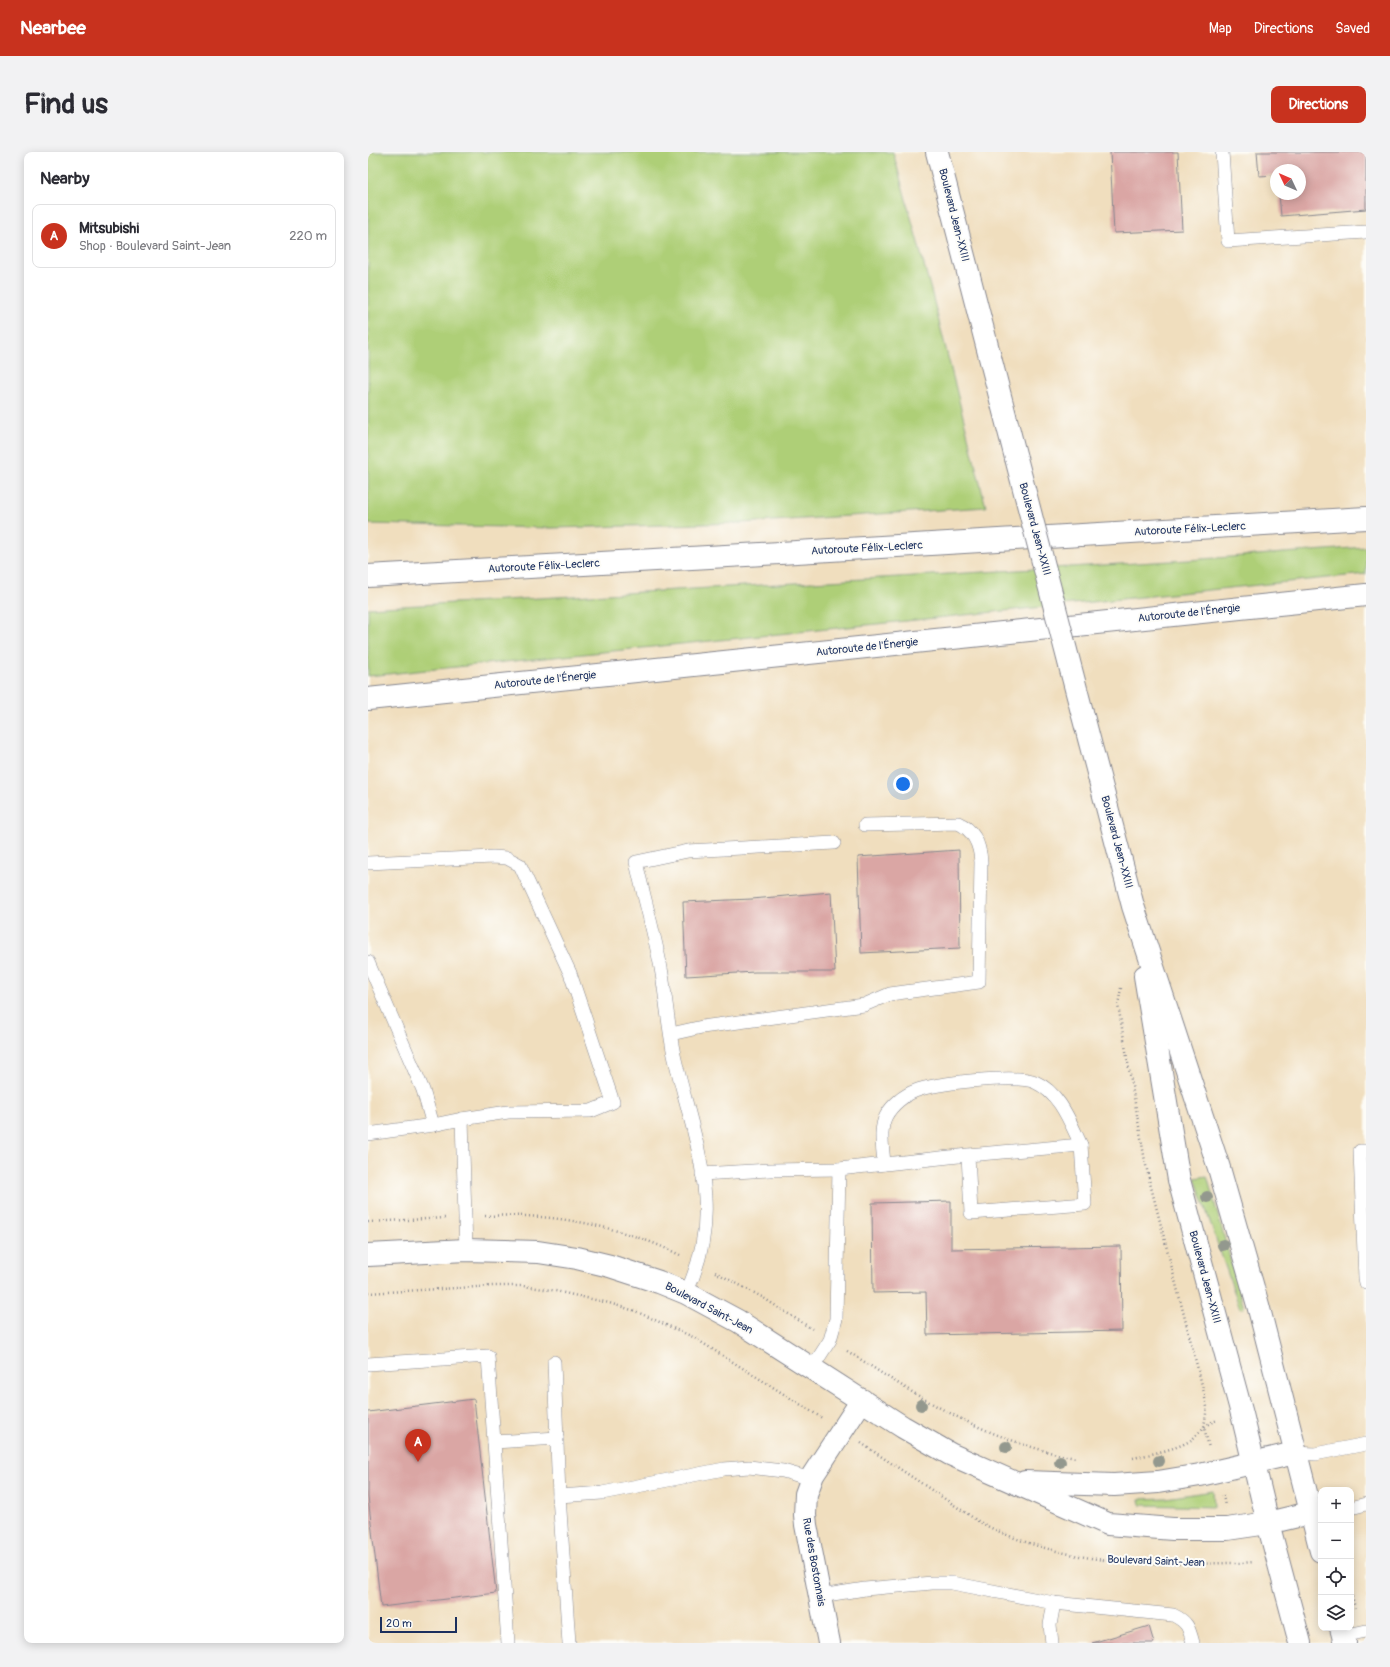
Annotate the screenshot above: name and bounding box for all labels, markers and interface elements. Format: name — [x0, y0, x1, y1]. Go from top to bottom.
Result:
text: Nearbee — [20, 16, 86, 40]
text: Map — [1209, 20, 1232, 37]
text: Directions — [1254, 20, 1313, 37]
text: Saved — [1335, 20, 1370, 37]
button: Directions — [1271, 86, 1366, 123]
text: Find us — [24, 87, 108, 122]
north arrow — [1270, 164, 1306, 200]
street label: Boulevard Jean-XXIII — [936, 167, 972, 263]
text: Nearby — [40, 168, 89, 189]
text: Mitsubishi — [79, 219, 139, 238]
text: A — [50, 228, 58, 244]
text: 220 m — [289, 228, 327, 244]
text: Shop · Boulevard Saint-Jean — [79, 238, 231, 254]
street label: Boulevard Jean-XXIII — [1016, 481, 1054, 577]
street label: Autoroute Félix-Leclerc — [1134, 520, 1247, 538]
street label: Autoroute Félix-Leclerc — [811, 539, 924, 557]
street label: Autoroute Félix-Leclerc — [488, 557, 601, 575]
street label: Autoroute de l'Énergie — [1137, 601, 1241, 625]
street label: Autoroute de l'Énergie — [815, 635, 919, 659]
street label: Autoroute de l'Énergie — [493, 668, 597, 692]
your location — [893, 774, 913, 794]
street label: Boulevard Jean-XXIII — [1098, 794, 1136, 890]
street label: Boulevard Jean-XXIII — [1186, 1229, 1224, 1325]
street label: Boulevard Saint-Jean — [663, 1279, 755, 1337]
pin: A — [405, 1429, 431, 1462]
map controls — [1318, 1487, 1354, 1631]
button: + — [1318, 1487, 1354, 1523]
street label: Rue des Bostonnais — [800, 1517, 828, 1607]
button: − — [1318, 1523, 1354, 1559]
street label: Boulevard Saint-Jean — [1107, 1553, 1205, 1569]
button: locate — [1318, 1559, 1354, 1595]
button: layers — [1318, 1595, 1354, 1631]
scale bar — [380, 1615, 457, 1634]
text: 20 m — [386, 1617, 412, 1630]

